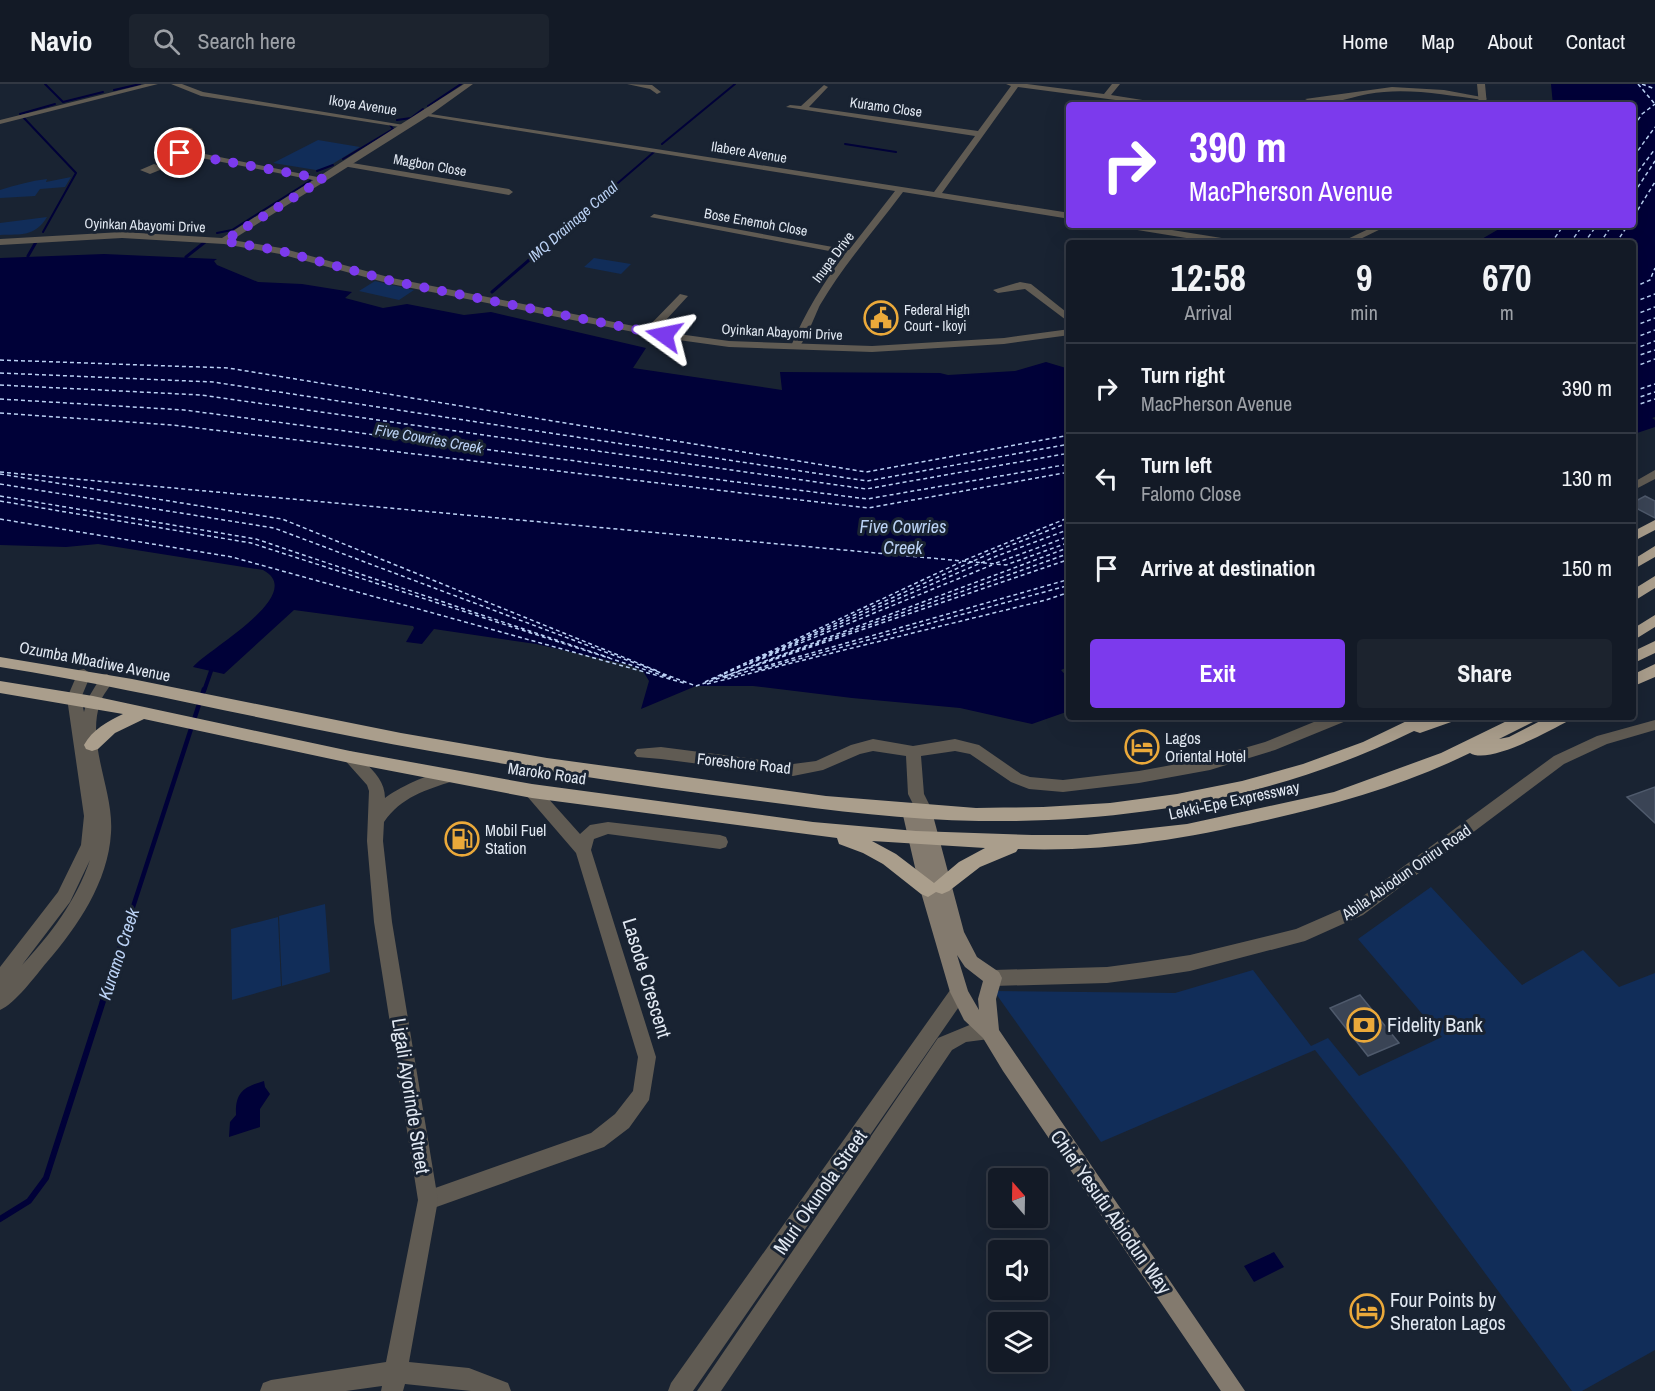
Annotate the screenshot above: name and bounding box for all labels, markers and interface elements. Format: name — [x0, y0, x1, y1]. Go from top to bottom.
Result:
search box — [129, 14, 549, 68]
text: Navio — [30, 22, 93, 60]
icon: search — [150, 25, 183, 58]
text: Search here — [198, 26, 296, 56]
text: Home — [1342, 27, 1388, 56]
text: Map — [1421, 27, 1455, 56]
text: About — [1488, 27, 1533, 56]
text: Contact — [1566, 27, 1625, 56]
street label: Ikoya Avenue — [328, 91, 398, 119]
street label: Kuramo Close — [849, 93, 923, 121]
text: 390 m — [1189, 119, 1287, 175]
icon: right — [1090, 126, 1168, 204]
pin — [154, 127, 205, 178]
icon: arrive — [163, 136, 196, 169]
street label: Ilabere Avenue — [710, 137, 788, 167]
street label: Magbon Close — [392, 150, 468, 180]
text: MacPherson Avenue — [1189, 173, 1393, 209]
water label: IMQ Drainage Canal — [523, 177, 622, 267]
street label: Bose Enemoh Close — [703, 204, 809, 240]
street label: Oyinkan Abayomi Drive — [84, 214, 206, 236]
street label: Inupa Drive — [808, 228, 858, 286]
text: 12:58 — [1170, 254, 1246, 302]
text: 9 — [1356, 254, 1372, 302]
text: 670 — [1482, 254, 1532, 302]
text: Arrival — [1185, 299, 1232, 326]
text: min — [1350, 299, 1378, 326]
text: m — [1500, 299, 1514, 326]
public building icon: Federal High Court - Ikoyi — [863, 300, 899, 336]
place label: Federal High Court - Ikoyi — [904, 301, 970, 335]
position arrow — [632, 303, 696, 367]
street label: Oyinkan Abayomi Drive — [721, 320, 843, 344]
text: Turn right — [1141, 360, 1225, 390]
icon: right — [1090, 372, 1123, 405]
text: 390 m — [1562, 373, 1612, 403]
text: MacPherson Avenue — [1141, 390, 1292, 417]
water label: Five Cowries Creek — [374, 419, 485, 458]
text: Turn left — [1141, 450, 1212, 480]
icon: left — [1090, 462, 1123, 495]
text: 130 m — [1562, 463, 1612, 493]
text: Falomo Close — [1141, 480, 1241, 507]
water label: Five Cowries Creek — [860, 514, 946, 560]
icon: arrive — [1090, 552, 1123, 585]
text: Arrive at destination — [1141, 553, 1315, 583]
text: 150 m — [1562, 553, 1612, 583]
street label: Ozumba Mbadiwe Avenue — [17, 636, 173, 686]
button: Exit — [1090, 639, 1345, 708]
button: Share — [1357, 639, 1612, 708]
place label: Lagos Oriental Hotel — [1165, 727, 1246, 767]
hotel icon: Lagos Oriental Hotel — [1124, 729, 1160, 765]
street label: Foreshore Road — [696, 747, 792, 779]
street label: Maroko Road — [506, 757, 588, 789]
street label: Lekki-Epe Expressway — [1166, 775, 1302, 825]
place label: Mobil Fuel Station — [485, 819, 546, 859]
street label: Abila Abiodun Oniru Road — [1336, 819, 1475, 926]
fuel station icon: Mobil Fuel Station — [444, 821, 480, 857]
water label: Kuramo Creek — [92, 904, 145, 1003]
street label: Lasode Crescent — [616, 915, 679, 1042]
bank icon: Fidelity Bank — [1346, 1007, 1382, 1043]
place label: Fidelity Bank — [1387, 1011, 1484, 1038]
street label: Ligali Ayorinde Street — [386, 1016, 437, 1176]
street label: Muri Okunola Street — [766, 1124, 873, 1260]
street label: Chief Yesufu Abiodun Way — [1044, 1124, 1179, 1300]
north arrow — [988, 1168, 1048, 1228]
map controls — [988, 1168, 1048, 1372]
button: sound — [988, 1240, 1048, 1300]
place label: Four Points by Sheraton Lagos — [1390, 1286, 1506, 1336]
hotel icon: Four Points by Sheraton Lagos — [1349, 1293, 1385, 1329]
button: layers — [988, 1312, 1048, 1372]

